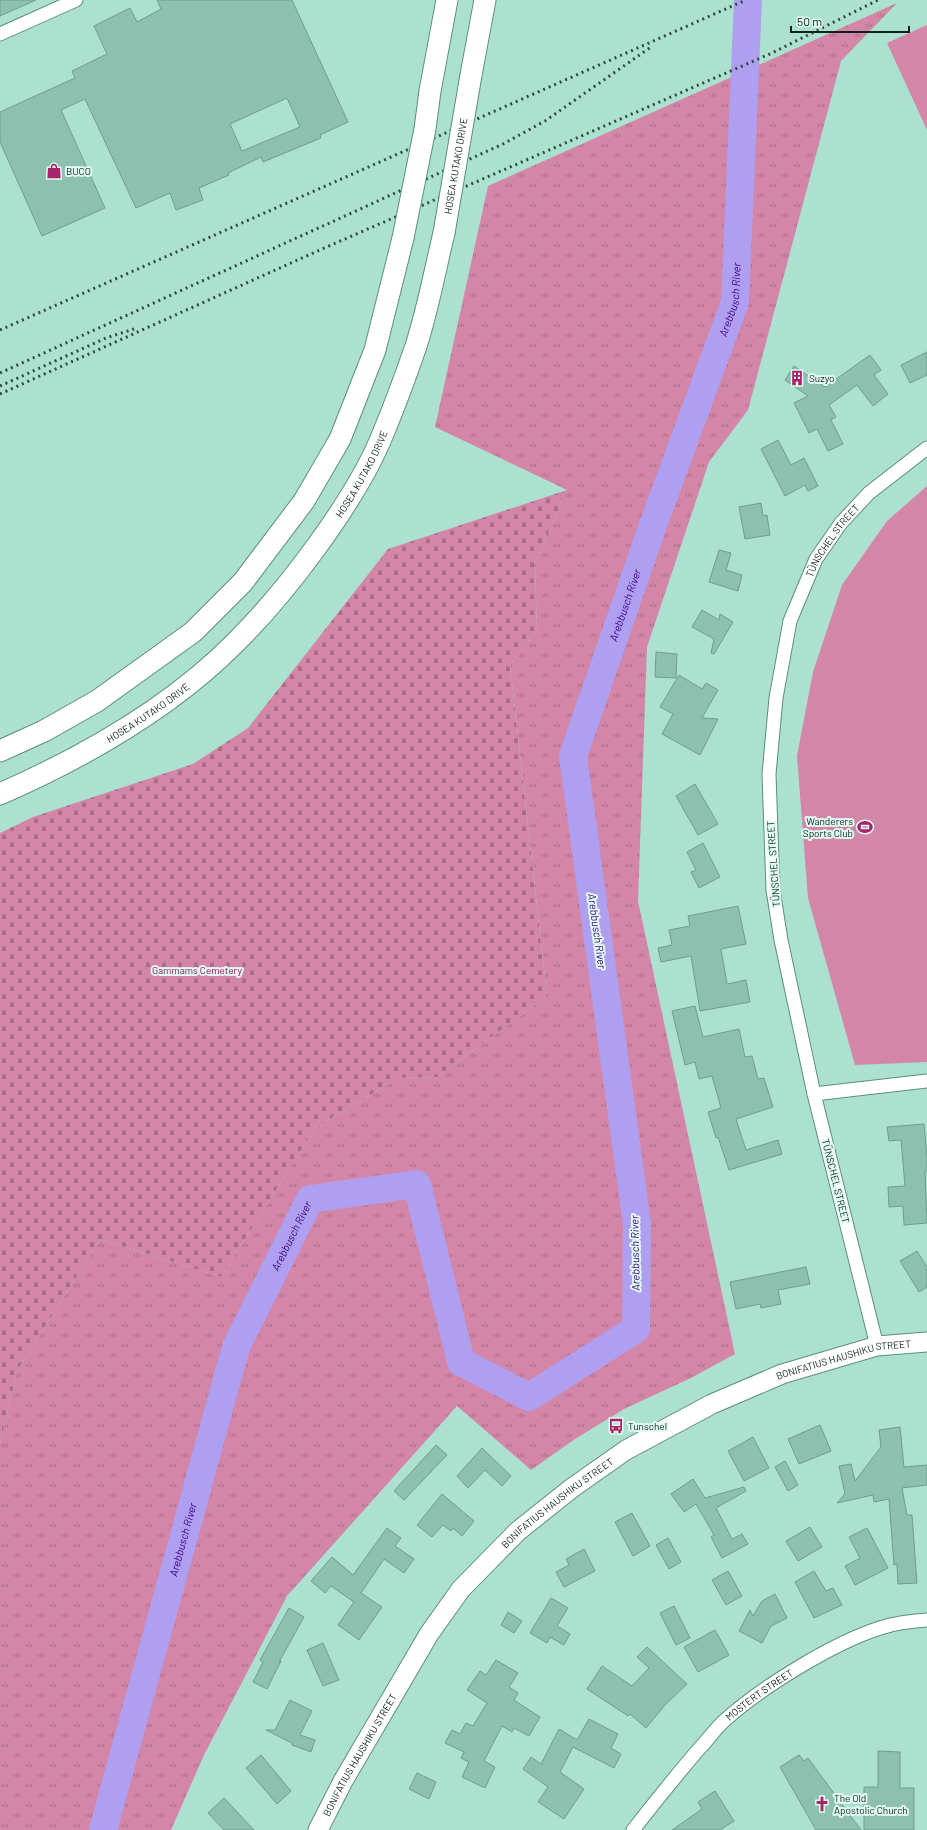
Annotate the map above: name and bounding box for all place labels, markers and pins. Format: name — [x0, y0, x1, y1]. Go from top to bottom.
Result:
shop icon: BUCO — [45, 162, 63, 180]
place label: BUCO — [66, 165, 91, 177]
building icon: Suzyo — [788, 369, 806, 387]
place label: Suzyo — [809, 372, 835, 384]
place label: Wanderers Sports Club — [803, 815, 853, 839]
sports icon: Wanderers Sports Club — [856, 818, 874, 836]
bus stop icon: Tunschel — [607, 1417, 625, 1435]
place label: Tunschel — [628, 1420, 667, 1432]
place label: The Old Apostolic Church — [834, 1792, 908, 1816]
church icon: The Old Apostolic Church — [813, 1795, 831, 1813]

